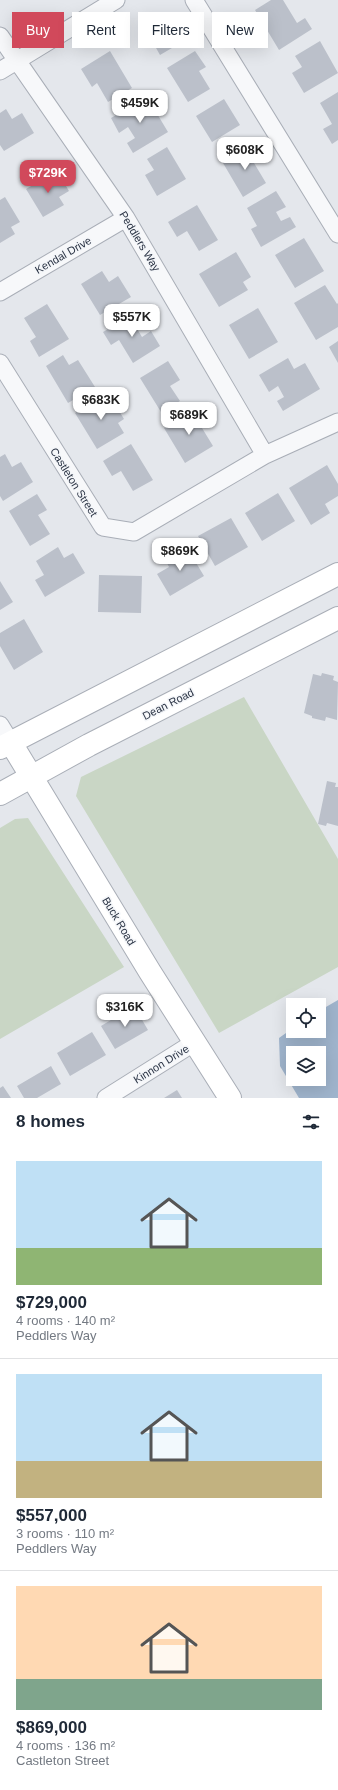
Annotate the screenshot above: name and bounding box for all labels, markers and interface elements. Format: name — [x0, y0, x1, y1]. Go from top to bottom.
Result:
chip: Buy — [12, 12, 64, 48]
chip: Rent — [72, 12, 130, 48]
chip: Filters — [138, 12, 204, 48]
chip: New — [212, 12, 268, 48]
pin: $459K — [112, 90, 168, 124]
text: $459K — [121, 95, 159, 110]
pin: $608K — [217, 137, 273, 171]
text: $608K — [226, 142, 264, 157]
pin: $729K — [20, 160, 76, 194]
text: $729K — [29, 165, 67, 180]
street label: Peddlers Way — [117, 209, 163, 274]
street label: Kendal Drive — [33, 234, 93, 276]
pin: $557K — [104, 304, 160, 338]
text: $557K — [113, 309, 151, 324]
pin: $683K — [73, 387, 129, 421]
text: $683K — [82, 392, 120, 407]
pin: $689K — [161, 402, 217, 436]
text: $689K — [170, 407, 208, 422]
street label: Castleton Street — [48, 445, 100, 519]
pin: $869K — [152, 538, 208, 572]
text: $869K — [161, 543, 199, 558]
street label: Dean Road — [140, 686, 196, 722]
street label: Buck Road — [100, 895, 138, 947]
pin: $316K — [97, 994, 153, 1028]
map controls — [286, 998, 326, 1086]
button: locate — [286, 998, 326, 1038]
text: $316K — [106, 999, 144, 1014]
street label: Kinnon Drive — [131, 1042, 191, 1086]
button: layers — [286, 1046, 326, 1086]
icon: filters — [300, 1111, 322, 1133]
text: 8 homes — [16, 1112, 85, 1131]
icon: home — [133, 1187, 205, 1259]
text: $729,000 — [16, 1293, 87, 1312]
text: 4 rooms · 140 m² — [16, 1313, 115, 1328]
text: Peddlers Way — [16, 1328, 96, 1343]
icon: home — [133, 1400, 205, 1472]
text: $557,000 — [16, 1506, 87, 1525]
text: 3 rooms · 110 m² — [16, 1526, 114, 1541]
text: Peddlers Way — [16, 1541, 96, 1556]
icon: home — [133, 1612, 205, 1684]
text: $869,000 — [16, 1718, 87, 1737]
text: 4 rooms · 136 m² — [16, 1738, 115, 1753]
text: Castleton Street — [16, 1753, 109, 1768]

